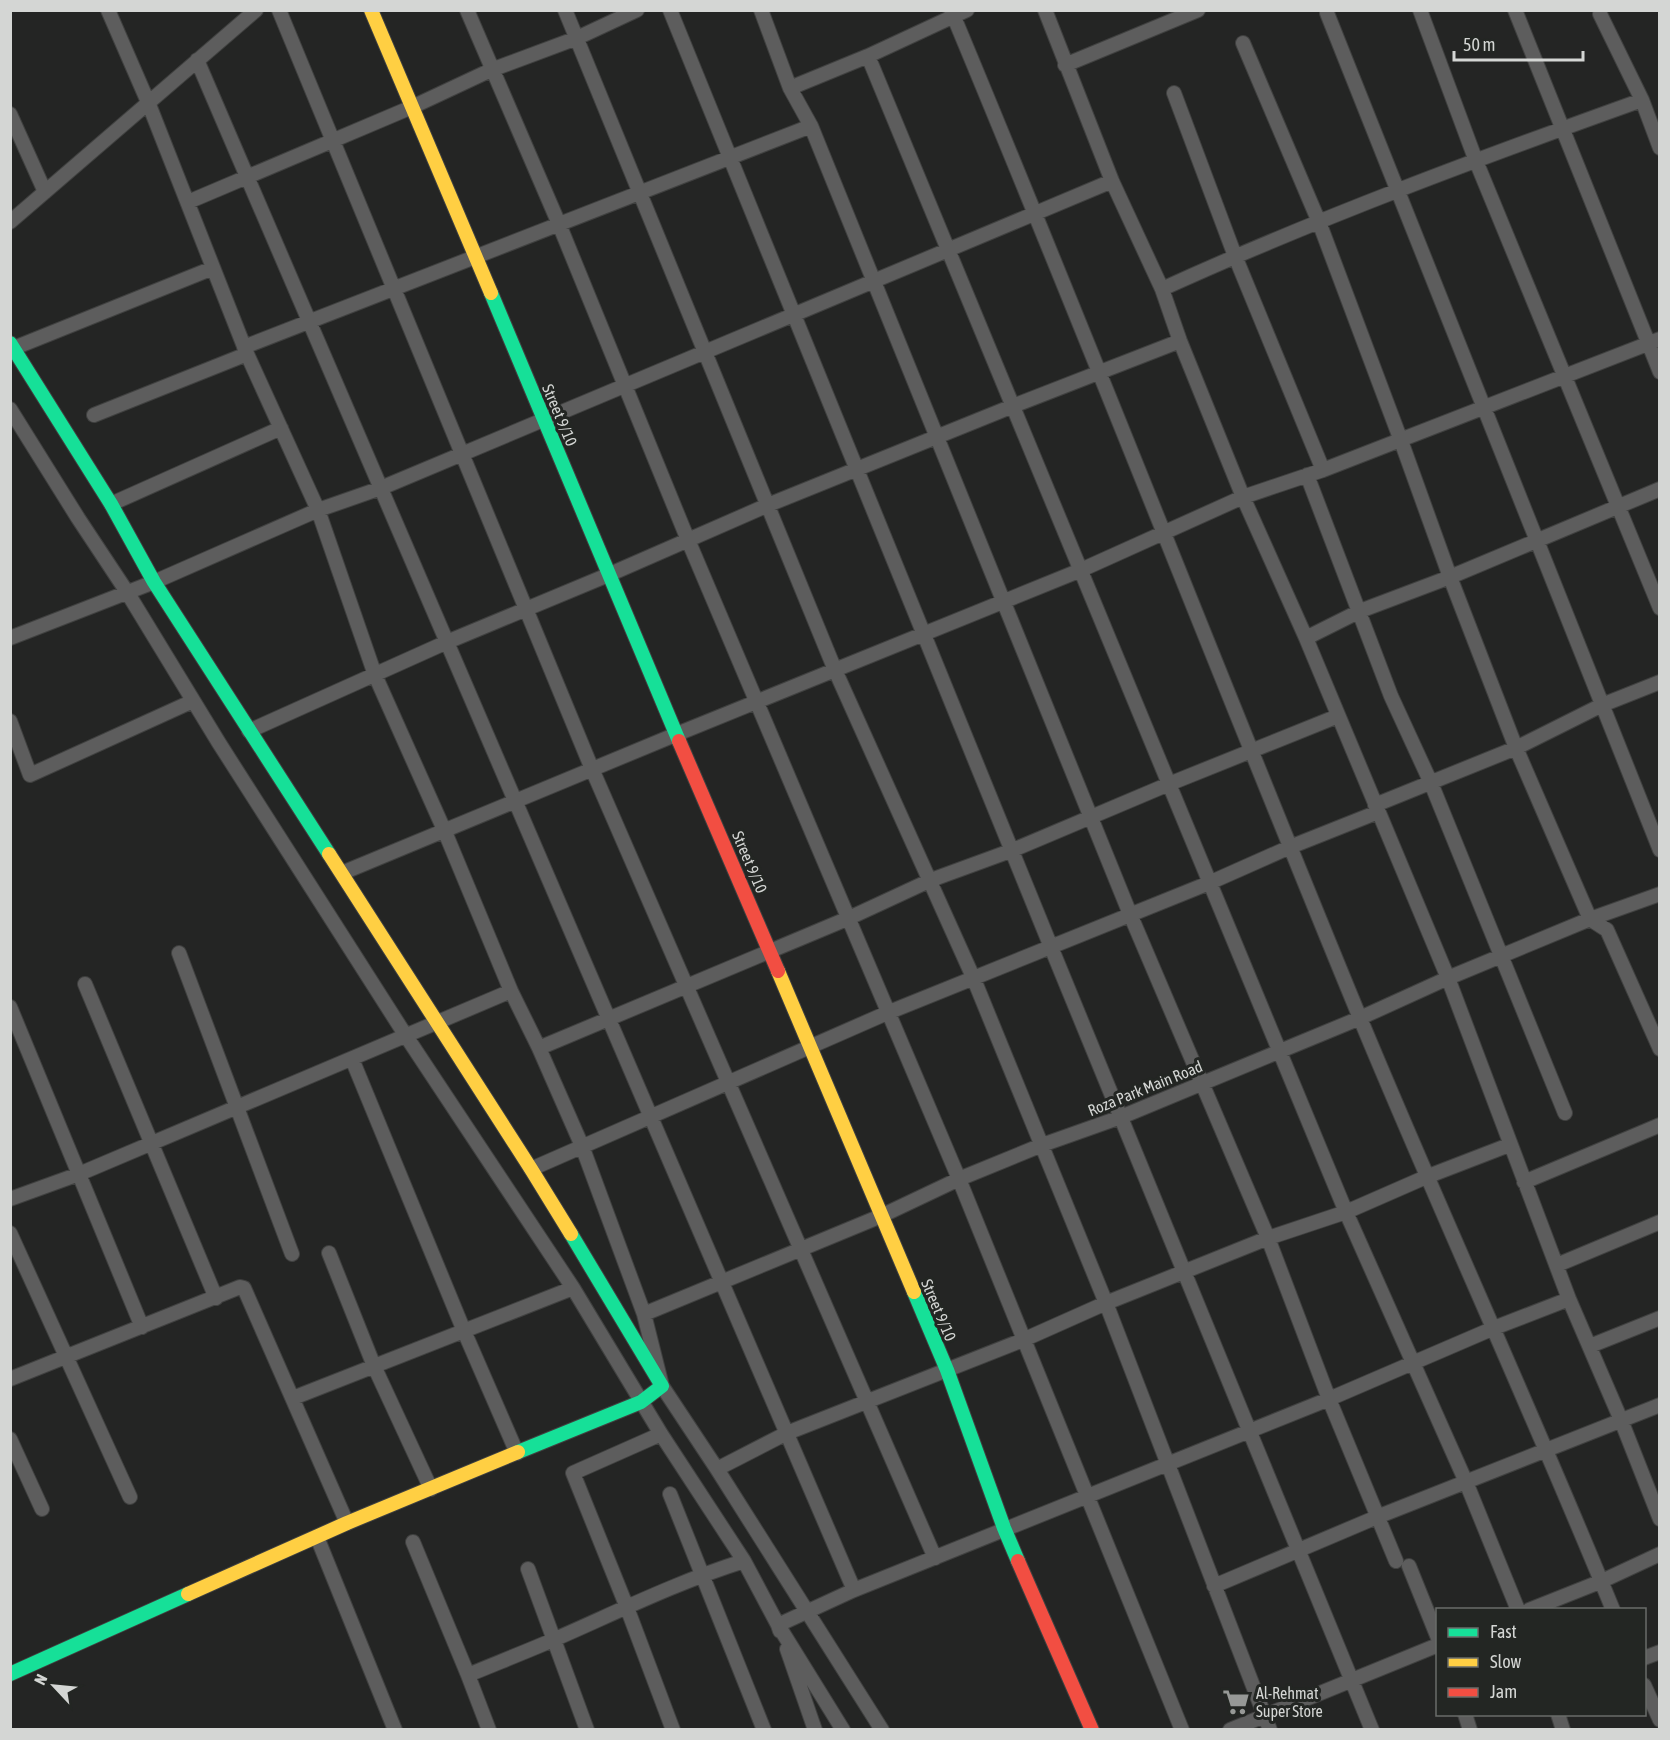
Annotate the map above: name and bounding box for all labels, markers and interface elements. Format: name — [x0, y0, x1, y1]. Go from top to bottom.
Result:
scale bar — [1454, 24, 1583, 62]
text: 50 m — [1463, 34, 1495, 55]
street label: Street 9/10 — [539, 381, 581, 449]
street label: Street 9/10 — [729, 828, 771, 896]
street label: Roza Park Main Road — [1085, 1057, 1205, 1119]
street label: Street 9/10 — [918, 1276, 960, 1344]
legend — [1436, 1608, 1646, 1716]
text: Fast — [1490, 1621, 1517, 1642]
text: Slow — [1490, 1651, 1521, 1672]
north arrow — [24, 1656, 84, 1716]
text: N — [30, 1671, 51, 1688]
text: Jam — [1490, 1681, 1517, 1702]
place label: Al-Rehmat Super Store — [1256, 1684, 1323, 1721]
supermarket icon: Al-Rehmat Super Store — [1221, 1687, 1251, 1717]

